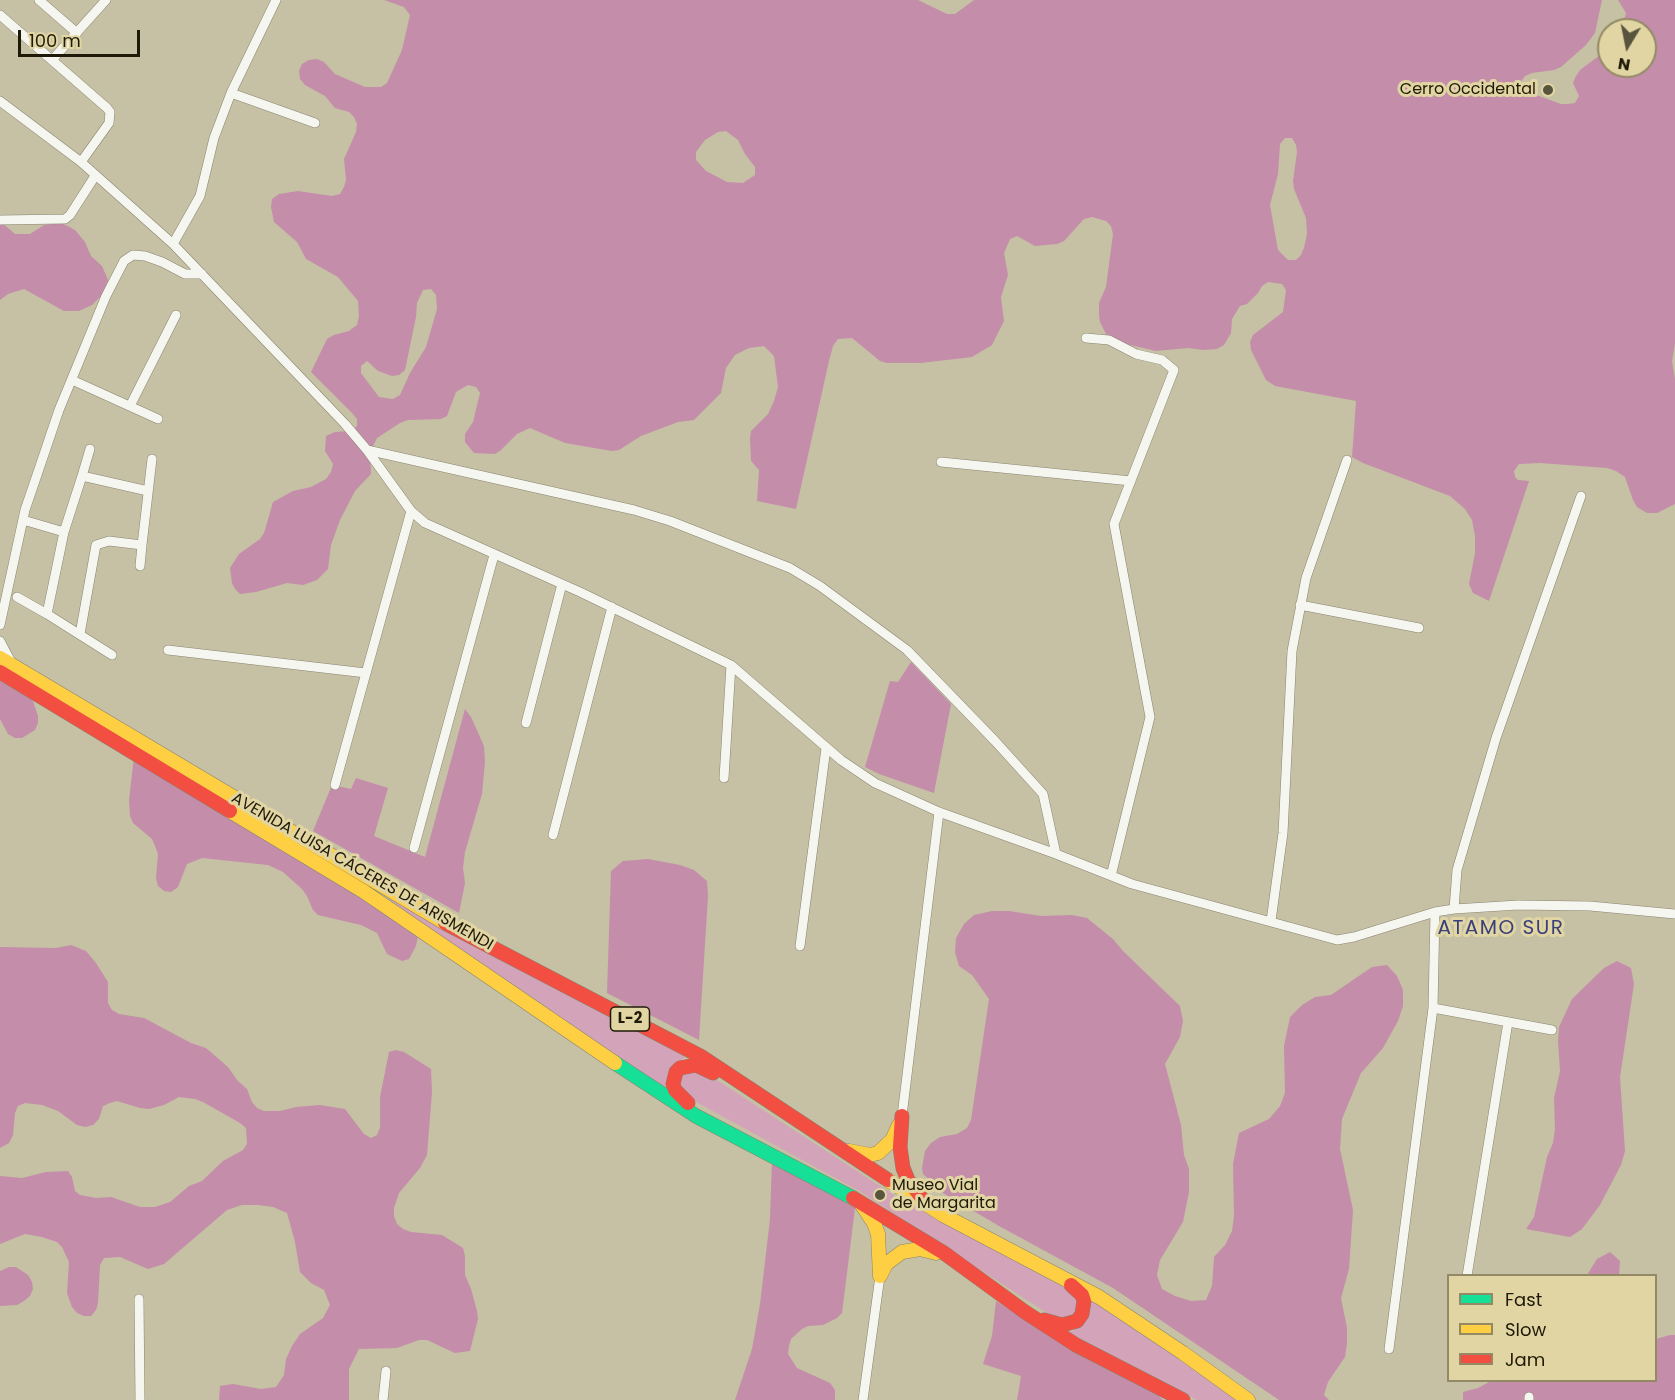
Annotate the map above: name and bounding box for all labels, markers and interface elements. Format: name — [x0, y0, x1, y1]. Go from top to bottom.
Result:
scale bar — [21, 18, 142, 56]
north arrow — [1597, 18, 1657, 78]
text: 100 m — [29, 28, 81, 53]
text: N — [1616, 52, 1632, 77]
place label: Cerro Occidental — [1400, 80, 1536, 100]
marker: Cerro Occidental — [1541, 83, 1555, 97]
street label: AVENIDA LUISA CÁCERES DE ARISMENDI — [228, 789, 496, 955]
district label: ATAMO SUR — [1438, 917, 1564, 941]
road number: L-2 — [610, 1007, 650, 1031]
place label: Museo Vial de Margarita — [892, 1176, 996, 1214]
marker: Museo Vial de Margarita — [873, 1188, 887, 1202]
legend — [1447, 1274, 1657, 1382]
text: Fast — [1505, 1287, 1542, 1312]
text: Slow — [1505, 1317, 1546, 1342]
text: Jam — [1505, 1347, 1545, 1372]

